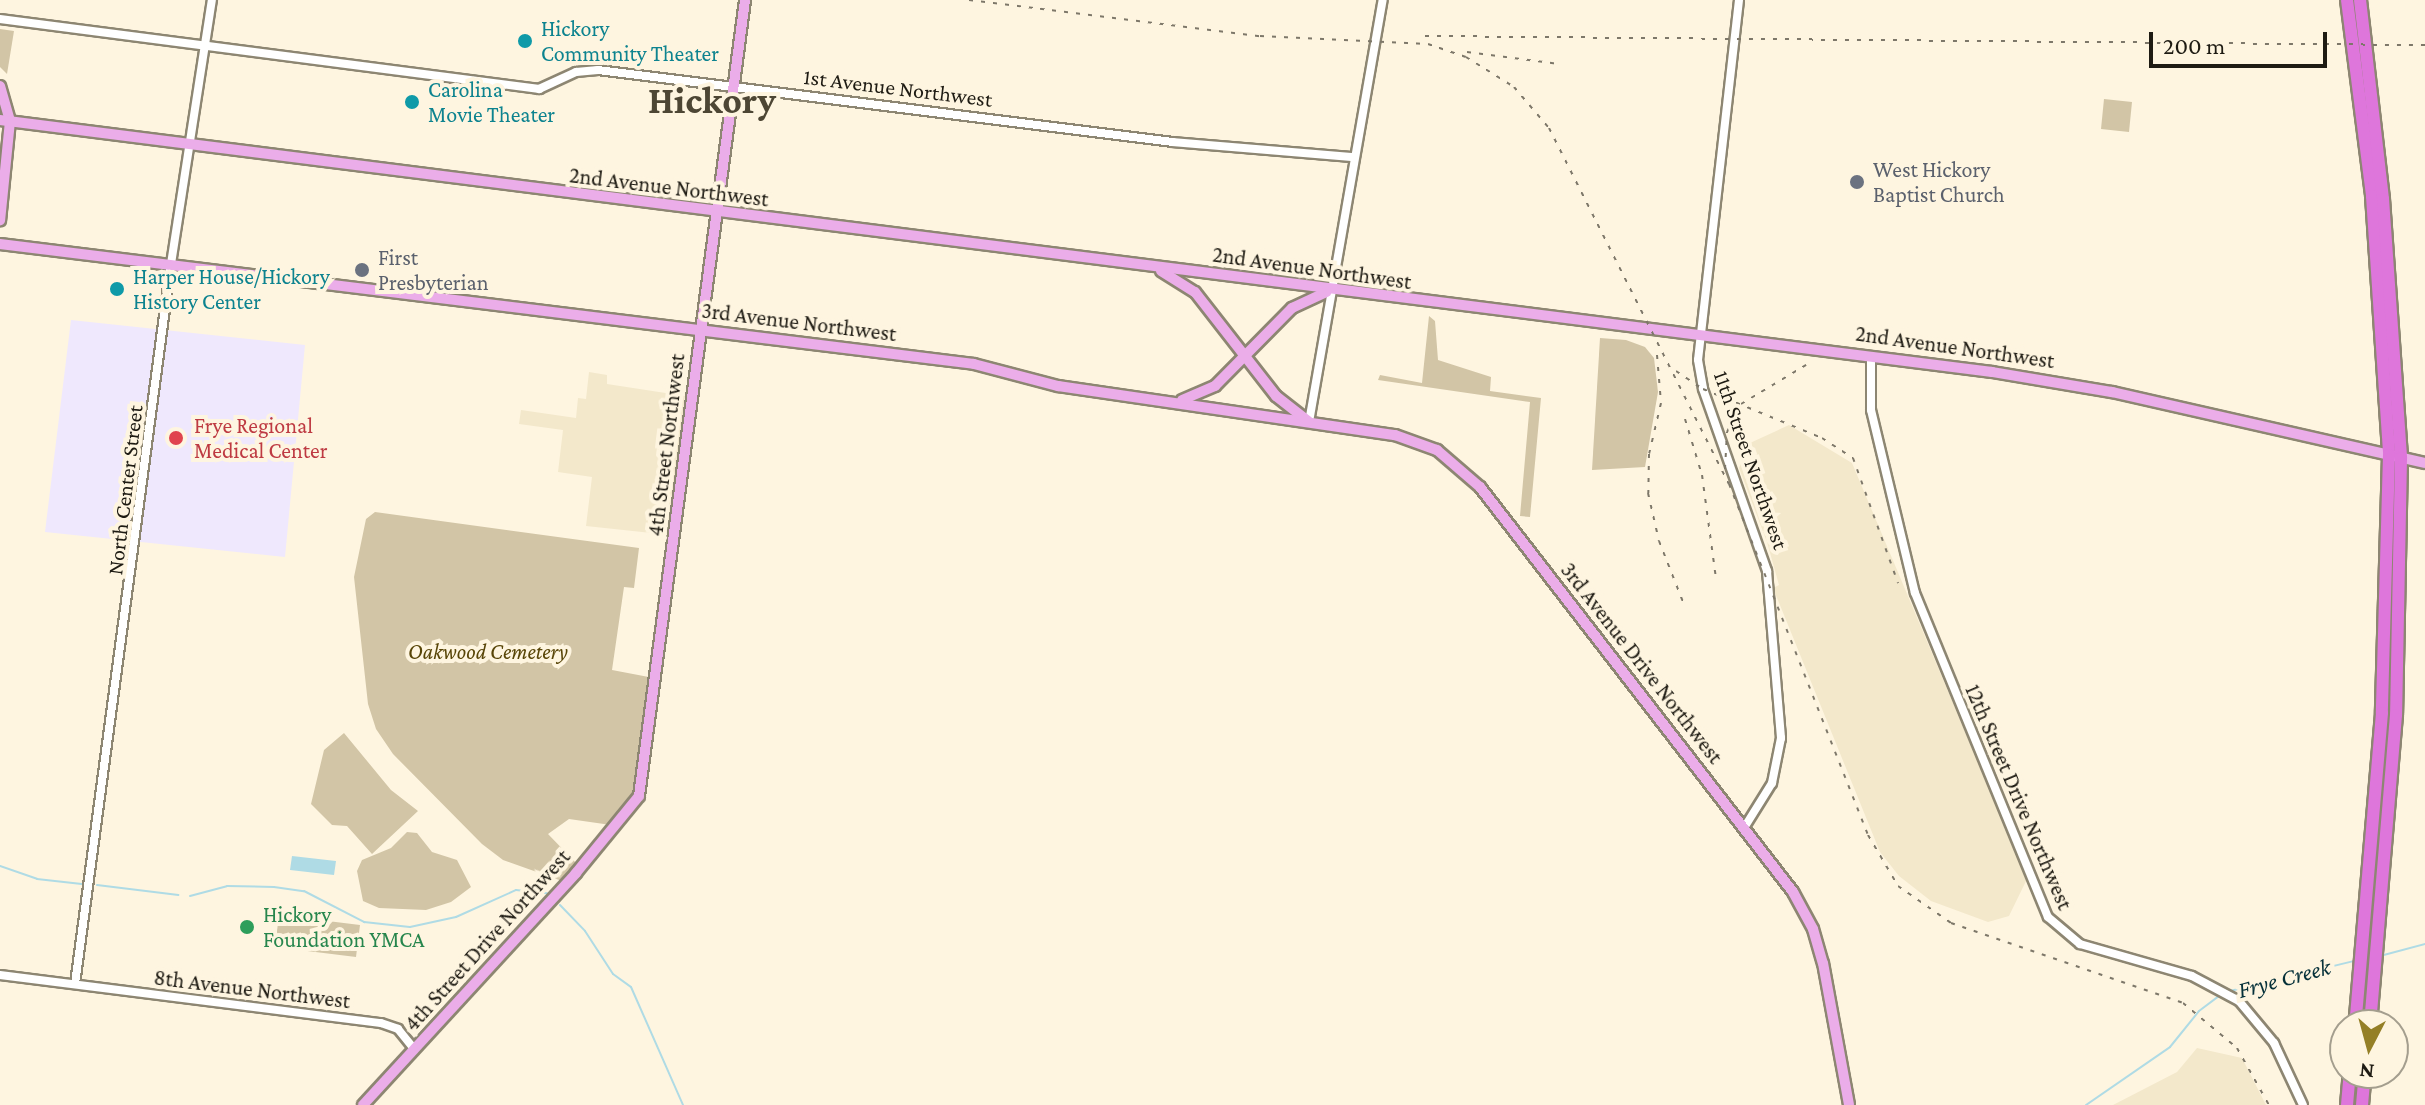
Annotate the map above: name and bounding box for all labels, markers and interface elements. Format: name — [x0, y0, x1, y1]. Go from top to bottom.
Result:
place label: Hickory Community Theater — [541, 15, 719, 66]
scale bar — [2153, 16, 2331, 66]
marker: Hickory Community Theater — [516, 32, 534, 50]
text: 200 m — [2163, 32, 2225, 59]
street label: 1st Avenue Northwest — [802, 63, 994, 113]
place label: Carolina Movie Theater — [428, 76, 555, 128]
district label: Hickory — [648, 78, 776, 124]
marker: Carolina Movie Theater — [403, 93, 421, 111]
place label: West Hickory Baptist Church — [1873, 156, 2004, 208]
street label: 2nd Avenue Northwest — [568, 162, 770, 212]
marker: West Hickory Baptist Church — [1848, 173, 1866, 191]
street label: 2nd Avenue Northwest — [1211, 241, 1413, 295]
place label: First Presbyterian — [378, 244, 488, 296]
marker: First Presbyterian — [353, 261, 371, 279]
place label: Harper House/Hickory History Center — [133, 263, 330, 314]
marker: Harper House/Hickory History Center — [108, 280, 126, 298]
street label: 3rd Avenue Northwest — [700, 297, 898, 347]
street label: 2nd Avenue Northwest — [1854, 320, 2056, 374]
street label: 4th Street Northwest — [642, 352, 690, 538]
street label: 11th Street Northwest — [1708, 367, 1794, 553]
street label: North Center Street — [101, 404, 149, 576]
place label: Frye Regional Medical Center — [194, 412, 327, 464]
marker: Frye Regional Medical Center — [165, 427, 187, 449]
street label: 3rd Avenue Drive Northwest — [1555, 557, 1729, 769]
park label: Oakwood Cemetery — [408, 639, 568, 665]
street label: 12th Street Drive Northwest — [1960, 680, 2078, 914]
street label: 4th Street Drive Northwest — [398, 844, 576, 1036]
place label: Hickory Foundation YMCA — [263, 901, 425, 952]
marker: Hickory Foundation YMCA — [238, 918, 256, 936]
water label: Frye Creek — [2234, 952, 2334, 1004]
street label: 8th Avenue Northwest — [152, 964, 352, 1014]
north arrow — [2329, 1009, 2409, 1089]
text: N — [2358, 1058, 2375, 1085]

